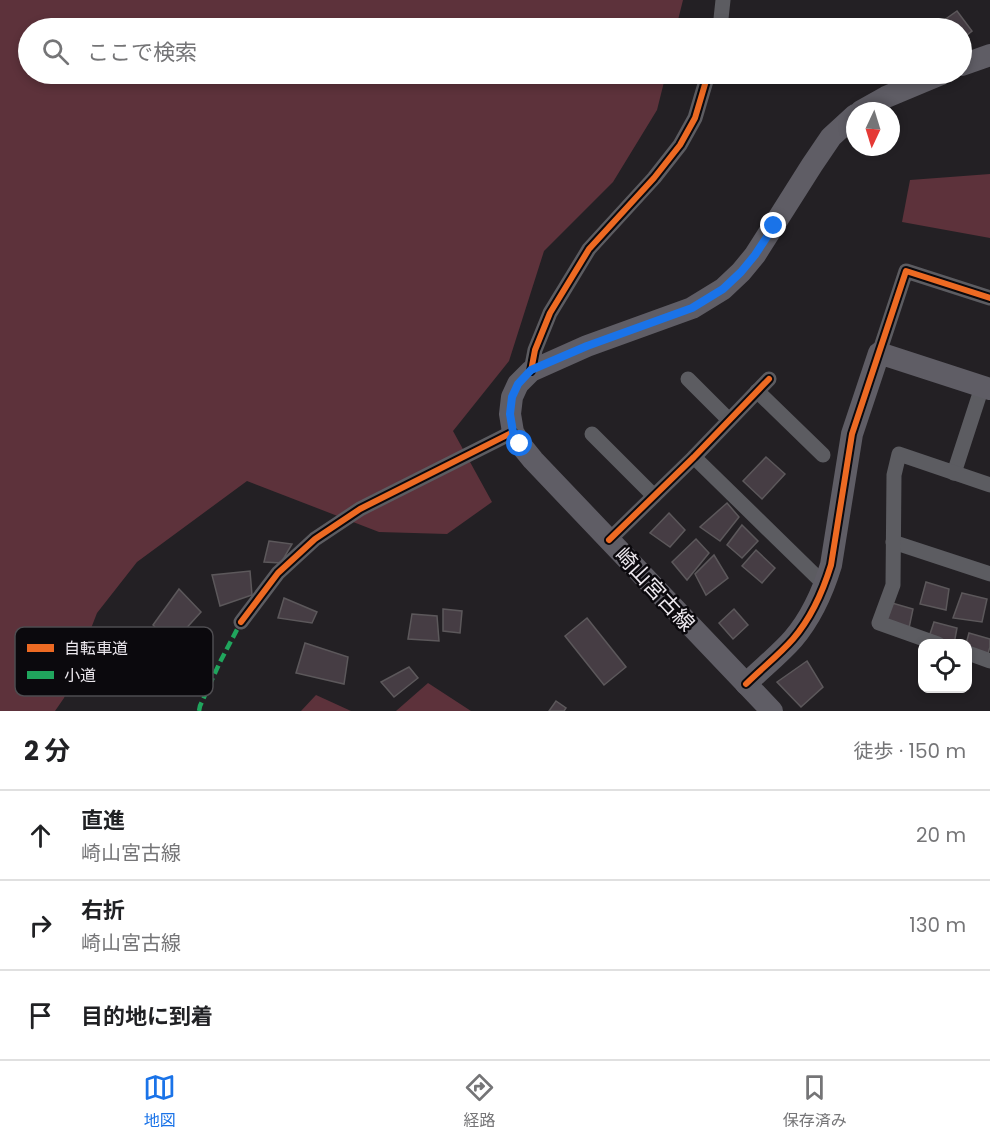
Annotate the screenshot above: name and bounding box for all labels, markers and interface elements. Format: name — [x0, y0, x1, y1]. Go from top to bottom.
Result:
search box — [18, 18, 972, 84]
icon: search — [39, 35, 72, 68]
text: ここで検索 — [87, 37, 197, 68]
north arrow — [846, 102, 900, 156]
route end — [760, 212, 786, 238]
route start — [506, 430, 532, 456]
street label: 崎山宮古線 — [609, 541, 701, 637]
legend — [15, 627, 213, 696]
text: 自転車道 — [64, 637, 128, 660]
map controls — [918, 639, 972, 693]
button: locate — [918, 639, 972, 693]
text: 小道 — [64, 664, 96, 687]
text: 2 分 — [24, 733, 70, 769]
text: 徒歩 · 150 m — [854, 737, 966, 765]
text: 直進 — [81, 805, 125, 836]
icon: ahead — [24, 819, 57, 852]
text: 20 m — [916, 821, 966, 849]
text: 崎山宮古線 — [81, 839, 181, 867]
text: 右折 — [81, 895, 125, 926]
icon: right — [24, 909, 57, 942]
text: 130 m — [909, 911, 966, 939]
text: 崎山宮古線 — [81, 929, 181, 957]
icon: arrive — [24, 999, 57, 1032]
text: 目的地に到着 — [81, 1001, 213, 1032]
tab: 地図 — [143, 1071, 176, 1133]
tab: 経路 — [463, 1071, 496, 1133]
tab: 保存済み — [783, 1071, 847, 1133]

